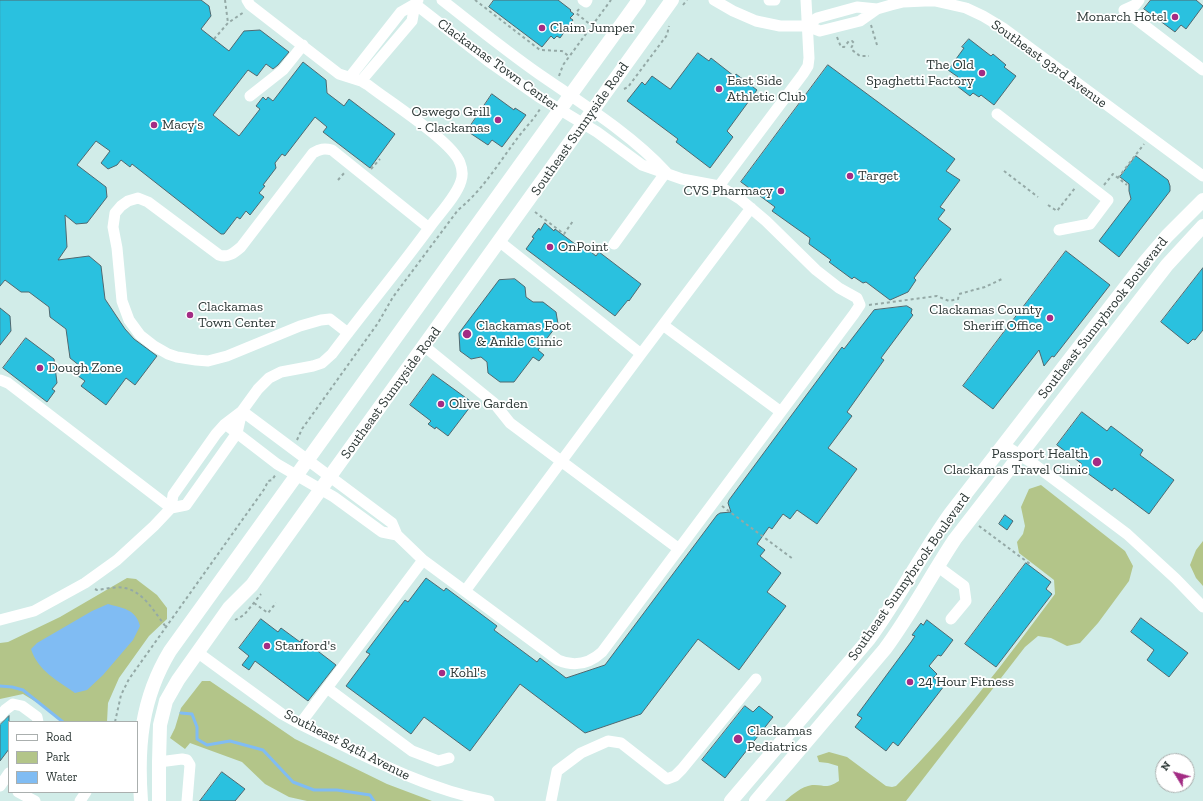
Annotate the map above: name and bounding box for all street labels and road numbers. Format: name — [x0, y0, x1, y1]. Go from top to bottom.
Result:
street label: Clackamas Town Center — [434, 15, 562, 115]
street label: Southeast 93rd Avenue — [988, 16, 1110, 112]
street label: Southeast Sunnyside Road — [528, 59, 632, 199]
street label: Southeast Sunnybrook Boulevard — [1035, 234, 1171, 402]
street label: Southeast Sunnyside Road — [337, 324, 445, 462]
street label: Southeast Sunnybrook Boulevard — [845, 490, 973, 664]
street label: Southeast 84th Avenue — [281, 706, 413, 784]

